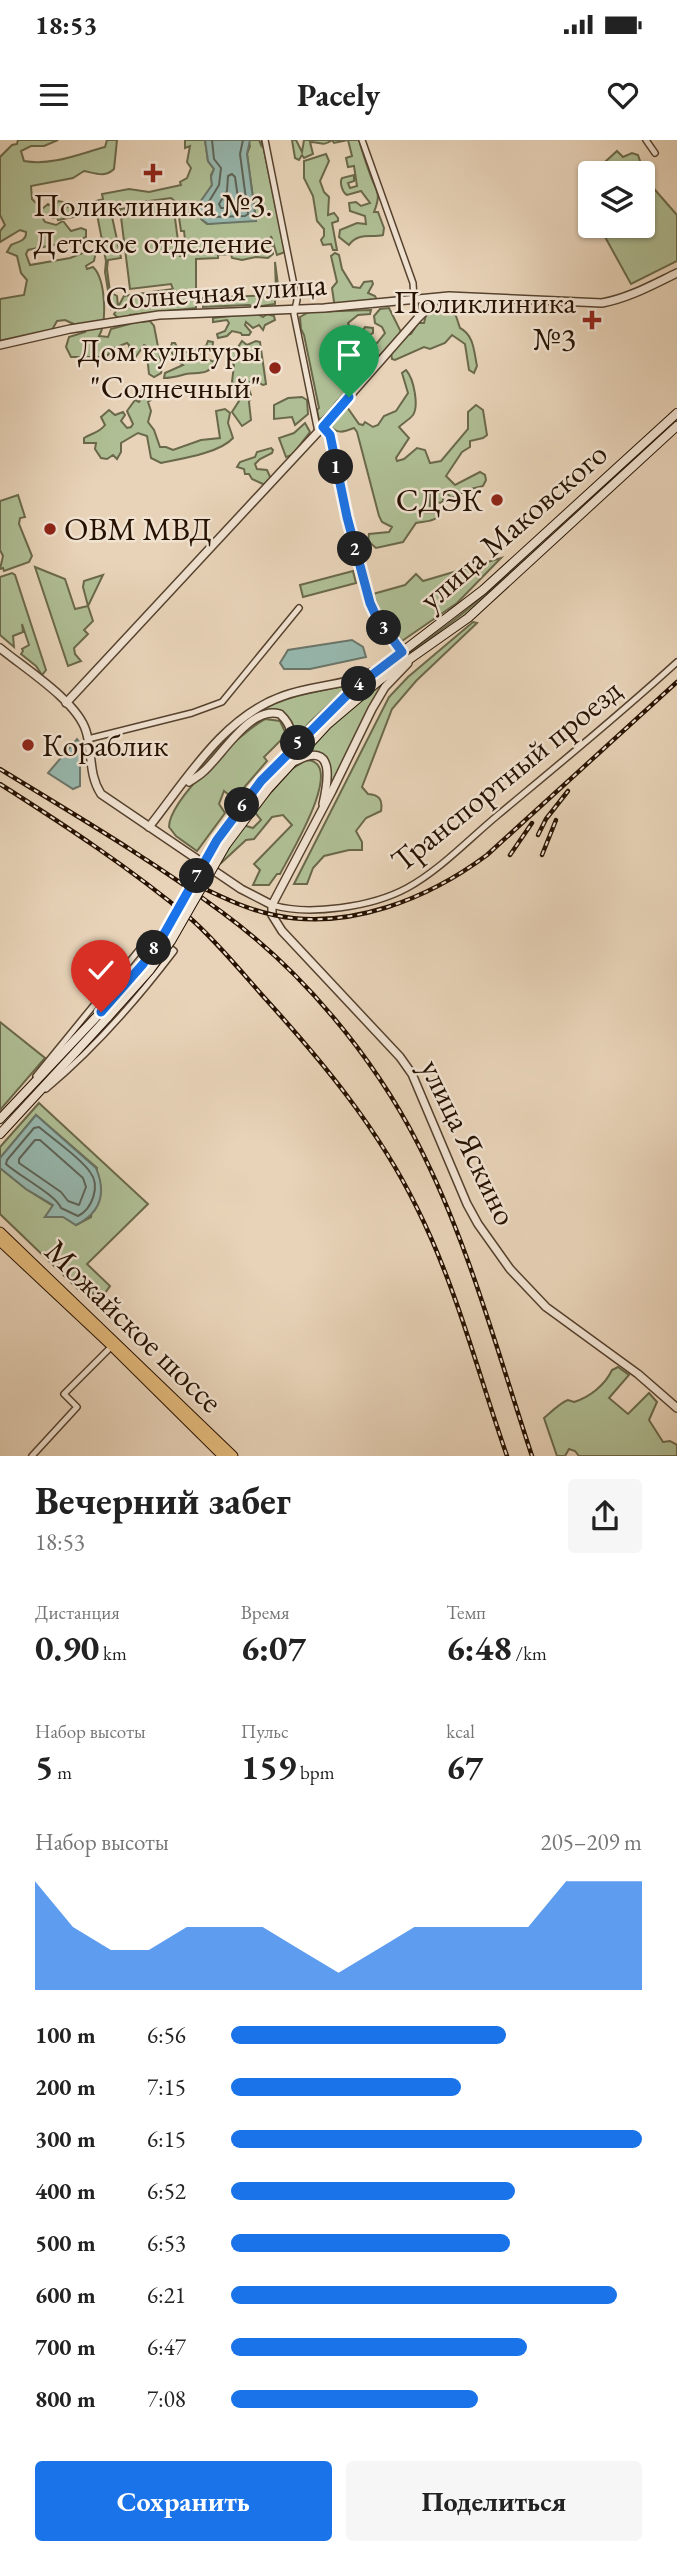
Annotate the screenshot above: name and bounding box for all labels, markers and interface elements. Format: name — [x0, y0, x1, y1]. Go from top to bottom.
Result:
text: 18:53 — [35, 8, 97, 42]
text: Pacely — [297, 74, 380, 116]
icon: menu — [35, 76, 73, 114]
icon: heart — [604, 76, 642, 114]
map controls — [578, 161, 655, 238]
button: layers — [578, 161, 655, 238]
marker: Поликлиника №3. Детское отделение — [143, 163, 163, 183]
place label: Поликлиника №3. Детское отделение — [33, 184, 273, 263]
street label: Солнечная улица — [104, 262, 328, 320]
place label: Поликлиника №3 — [393, 281, 576, 360]
marker: Поликлиника №3 — [582, 310, 602, 330]
pin — [319, 325, 379, 397]
place label: Дом культуры "Солнечный" — [78, 329, 261, 408]
icon: arrive — [330, 336, 368, 374]
marker: Дом культуры "Солнечный" — [267, 360, 283, 376]
street label: улица Маковского — [410, 433, 616, 619]
pin: 1 — [318, 450, 354, 484]
text: 1 — [330, 454, 341, 479]
place label: СДЭК — [396, 479, 484, 521]
marker: СДЭК — [489, 492, 505, 508]
place label: ОВМ МВД — [64, 508, 212, 550]
marker: ОВМ МВД — [42, 521, 58, 537]
pin: 2 — [338, 532, 372, 566]
text: 2 — [349, 536, 360, 561]
pin: 3 — [366, 610, 402, 645]
text: 3 — [378, 615, 389, 640]
pin: 4 — [342, 666, 376, 702]
street label: Транспортный проезд — [382, 669, 630, 881]
text: 4 — [353, 671, 364, 696]
place label: Кораблик — [42, 724, 169, 766]
pin: 5 — [280, 726, 316, 760]
text: 5 — [292, 730, 303, 755]
marker: Кораблик — [20, 737, 36, 753]
pin: 6 — [224, 788, 260, 822]
text: 6 — [236, 792, 247, 817]
pin: 7 — [180, 858, 214, 894]
text: 7 — [191, 863, 202, 888]
pin: 8 — [136, 930, 172, 966]
text: 8 — [148, 935, 159, 960]
pin — [71, 940, 131, 1012]
icon: check — [82, 951, 120, 989]
street label: улица Яскино — [411, 1052, 527, 1232]
street label: Можайское шоссе — [36, 1230, 232, 1422]
text: Вечерний забег — [35, 1476, 291, 1525]
button: share — [568, 1479, 642, 1553]
text: 18:53 — [35, 1527, 85, 1557]
text: Дистанция — [35, 1600, 120, 1625]
text: Время — [241, 1600, 289, 1625]
text: Темп — [446, 1600, 486, 1625]
text: 0.90 — [35, 1625, 99, 1670]
text: 6:07 — [241, 1625, 306, 1670]
text: 6:48 — [446, 1625, 512, 1670]
text: km — [99, 1641, 127, 1666]
text: /km — [512, 1641, 547, 1666]
text: Набор высоты — [35, 1719, 146, 1744]
text: Пульс — [241, 1719, 289, 1744]
text: kcal — [446, 1719, 475, 1744]
text: 5 — [35, 1744, 54, 1789]
text: 159 — [241, 1744, 296, 1789]
text: 67 — [446, 1744, 483, 1789]
text: m — [54, 1760, 72, 1785]
text: bpm — [296, 1760, 334, 1785]
text: Набор высоты — [35, 1827, 169, 1857]
text: 205–209 m — [541, 1827, 642, 1857]
text: 100 m — [35, 2020, 96, 2050]
text: 6:56 — [147, 2020, 186, 2050]
text: 200 m — [35, 2072, 96, 2102]
text: 7:15 — [147, 2072, 186, 2102]
text: 300 m — [35, 2124, 96, 2154]
text: 6:15 — [147, 2124, 186, 2154]
text: 400 m — [35, 2176, 96, 2206]
text: 6:52 — [147, 2176, 186, 2206]
text: 500 m — [35, 2228, 96, 2258]
text: 6:53 — [147, 2228, 186, 2258]
text: 600 m — [35, 2280, 96, 2310]
text: 6:21 — [147, 2280, 186, 2310]
text: 700 m — [35, 2332, 96, 2362]
text: 6:47 — [147, 2332, 186, 2362]
text: 800 m — [35, 2384, 96, 2414]
text: 7:08 — [147, 2384, 186, 2414]
button: Сохранить — [35, 2461, 332, 2541]
button: Поделиться — [346, 2461, 642, 2541]

